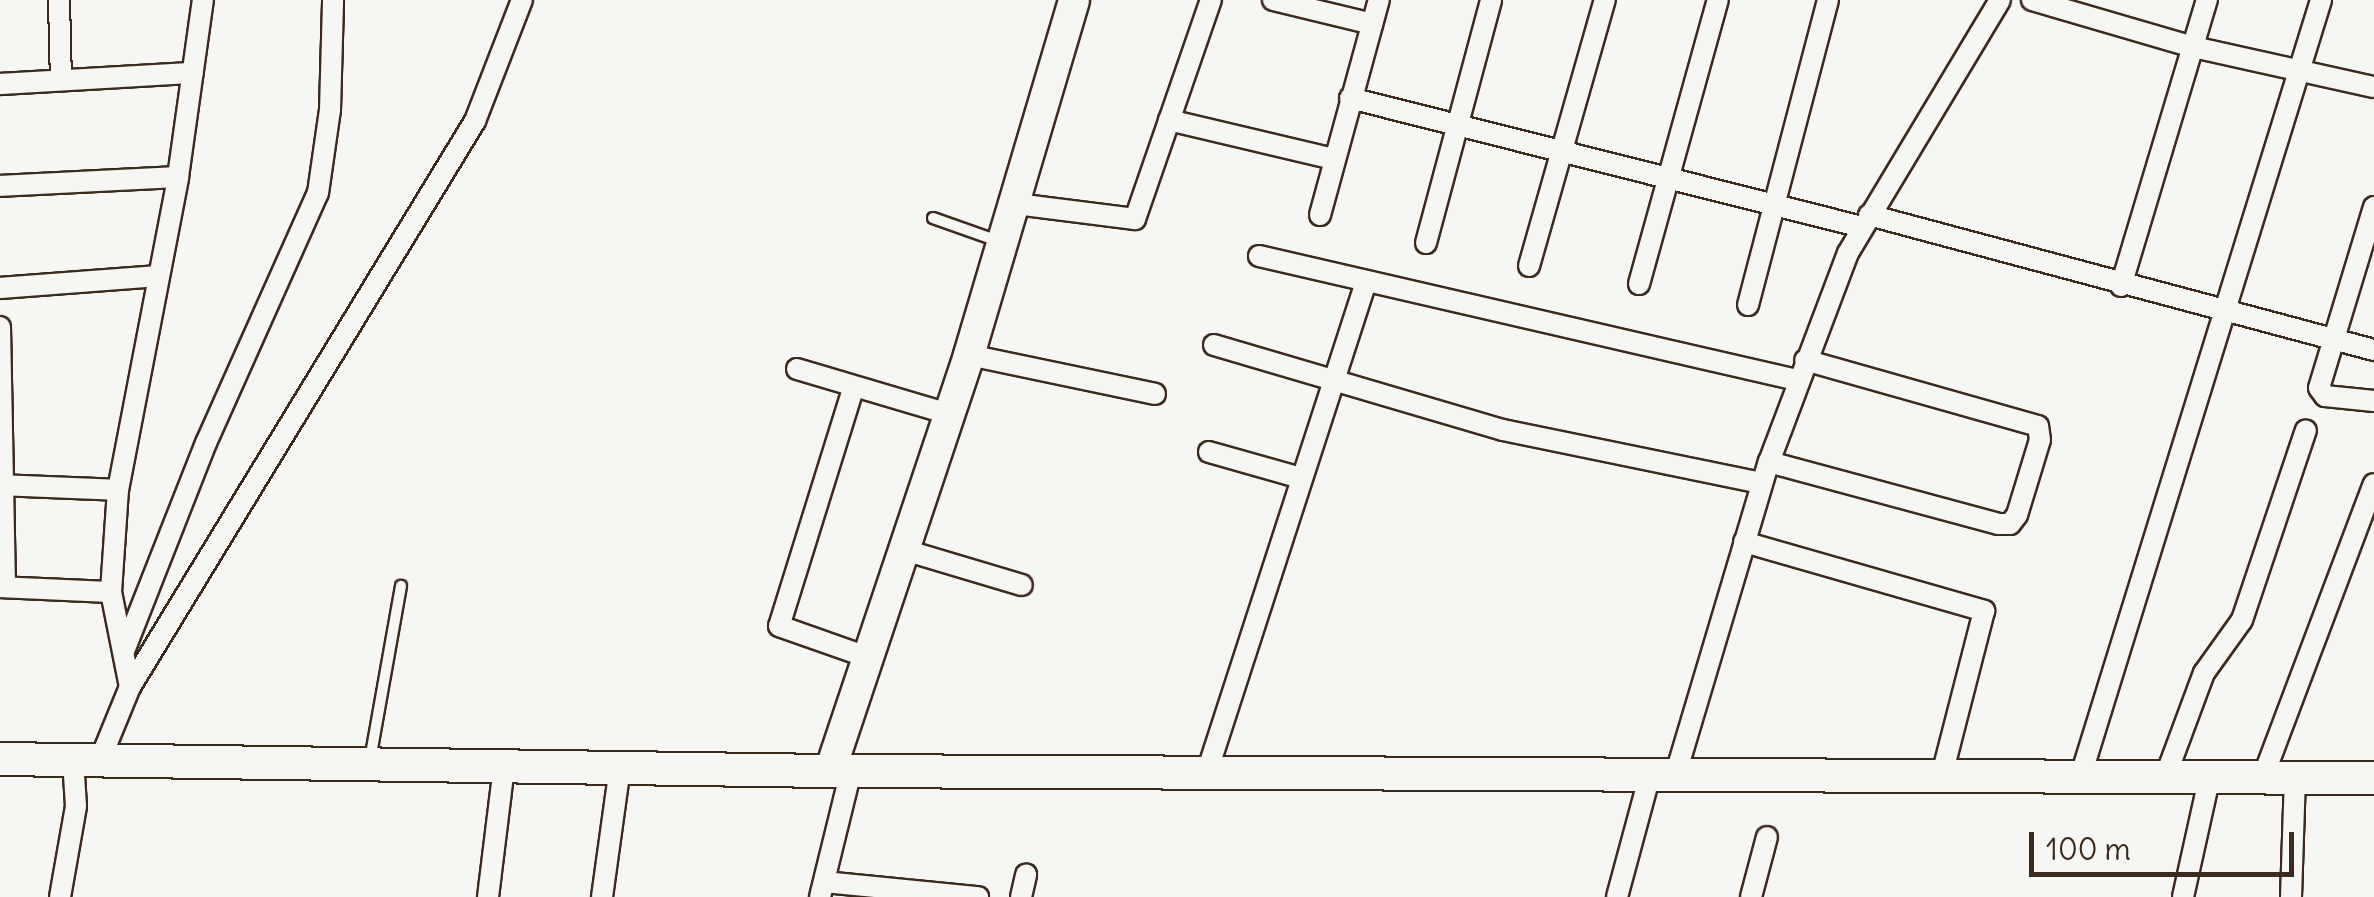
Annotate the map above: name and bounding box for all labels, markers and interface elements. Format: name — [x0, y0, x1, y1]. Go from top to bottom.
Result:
scale bar — [2034, 812, 2299, 874]
text: 100 m — [2046, 830, 2131, 868]

